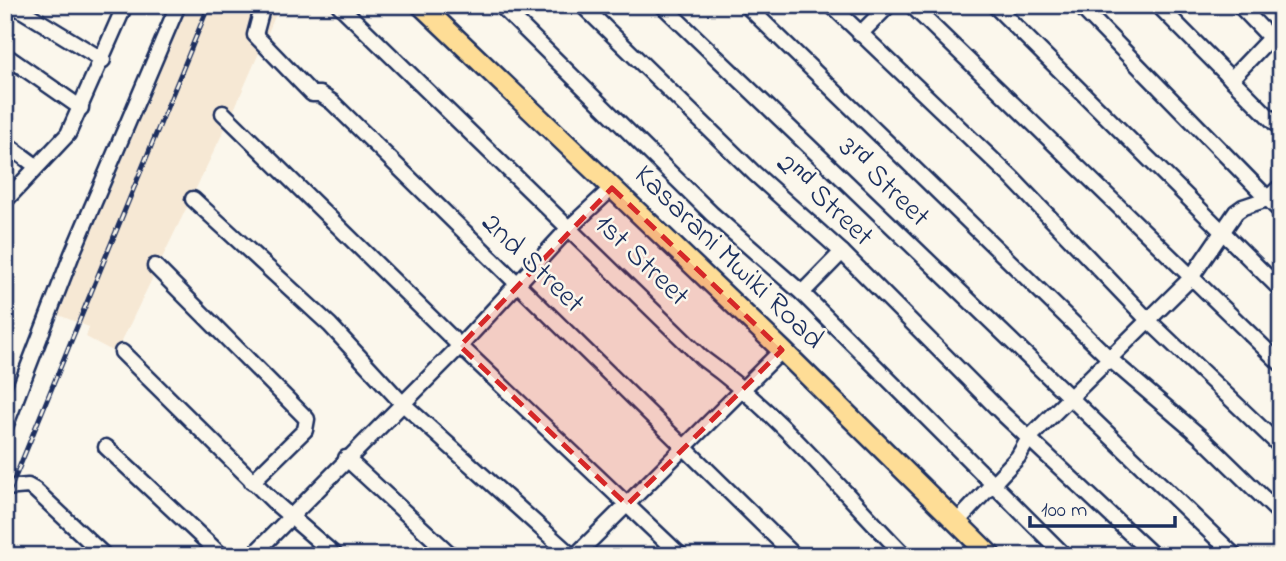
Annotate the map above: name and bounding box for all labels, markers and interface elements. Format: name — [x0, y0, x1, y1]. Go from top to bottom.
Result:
street label: 3ʳᵈ Street — [827, 128, 939, 238]
street label: 2ⁿᵈ Street — [765, 144, 883, 258]
street label: Kasarani Mwiki Road — [623, 155, 833, 361]
street label: 2nd Street — [470, 203, 594, 325]
street label: 1st Street — [583, 204, 699, 318]
scale bar — [1030, 484, 1176, 528]
text: 100 m — [1041, 496, 1087, 526]

